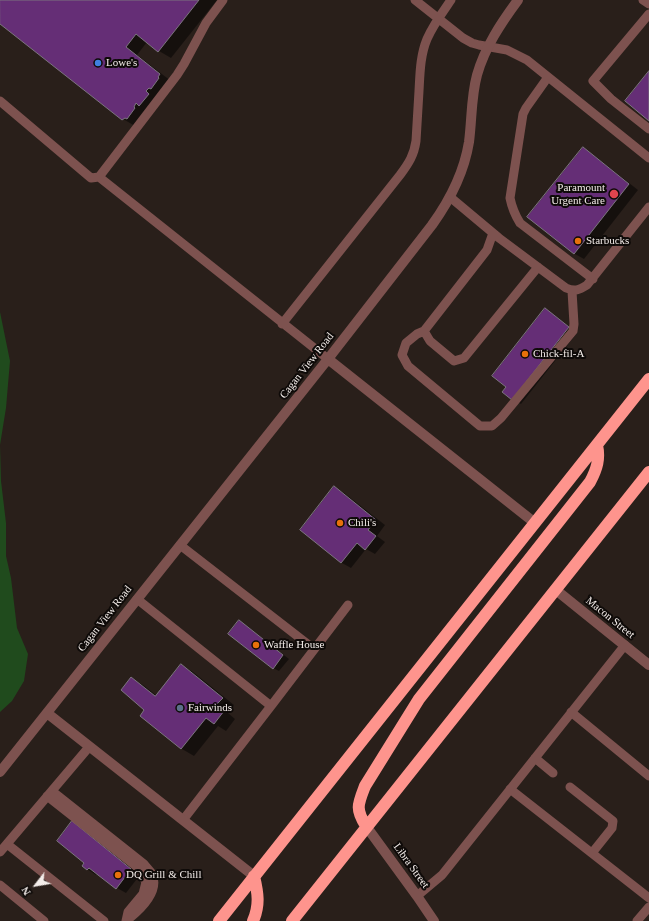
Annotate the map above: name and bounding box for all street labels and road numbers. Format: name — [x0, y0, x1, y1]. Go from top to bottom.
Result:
street label: Cagan View Road — [277, 330, 337, 402]
street label: Cagan View Road — [75, 583, 135, 655]
street label: Macon Street — [583, 594, 637, 642]
street label: Libra Street — [390, 841, 432, 891]

